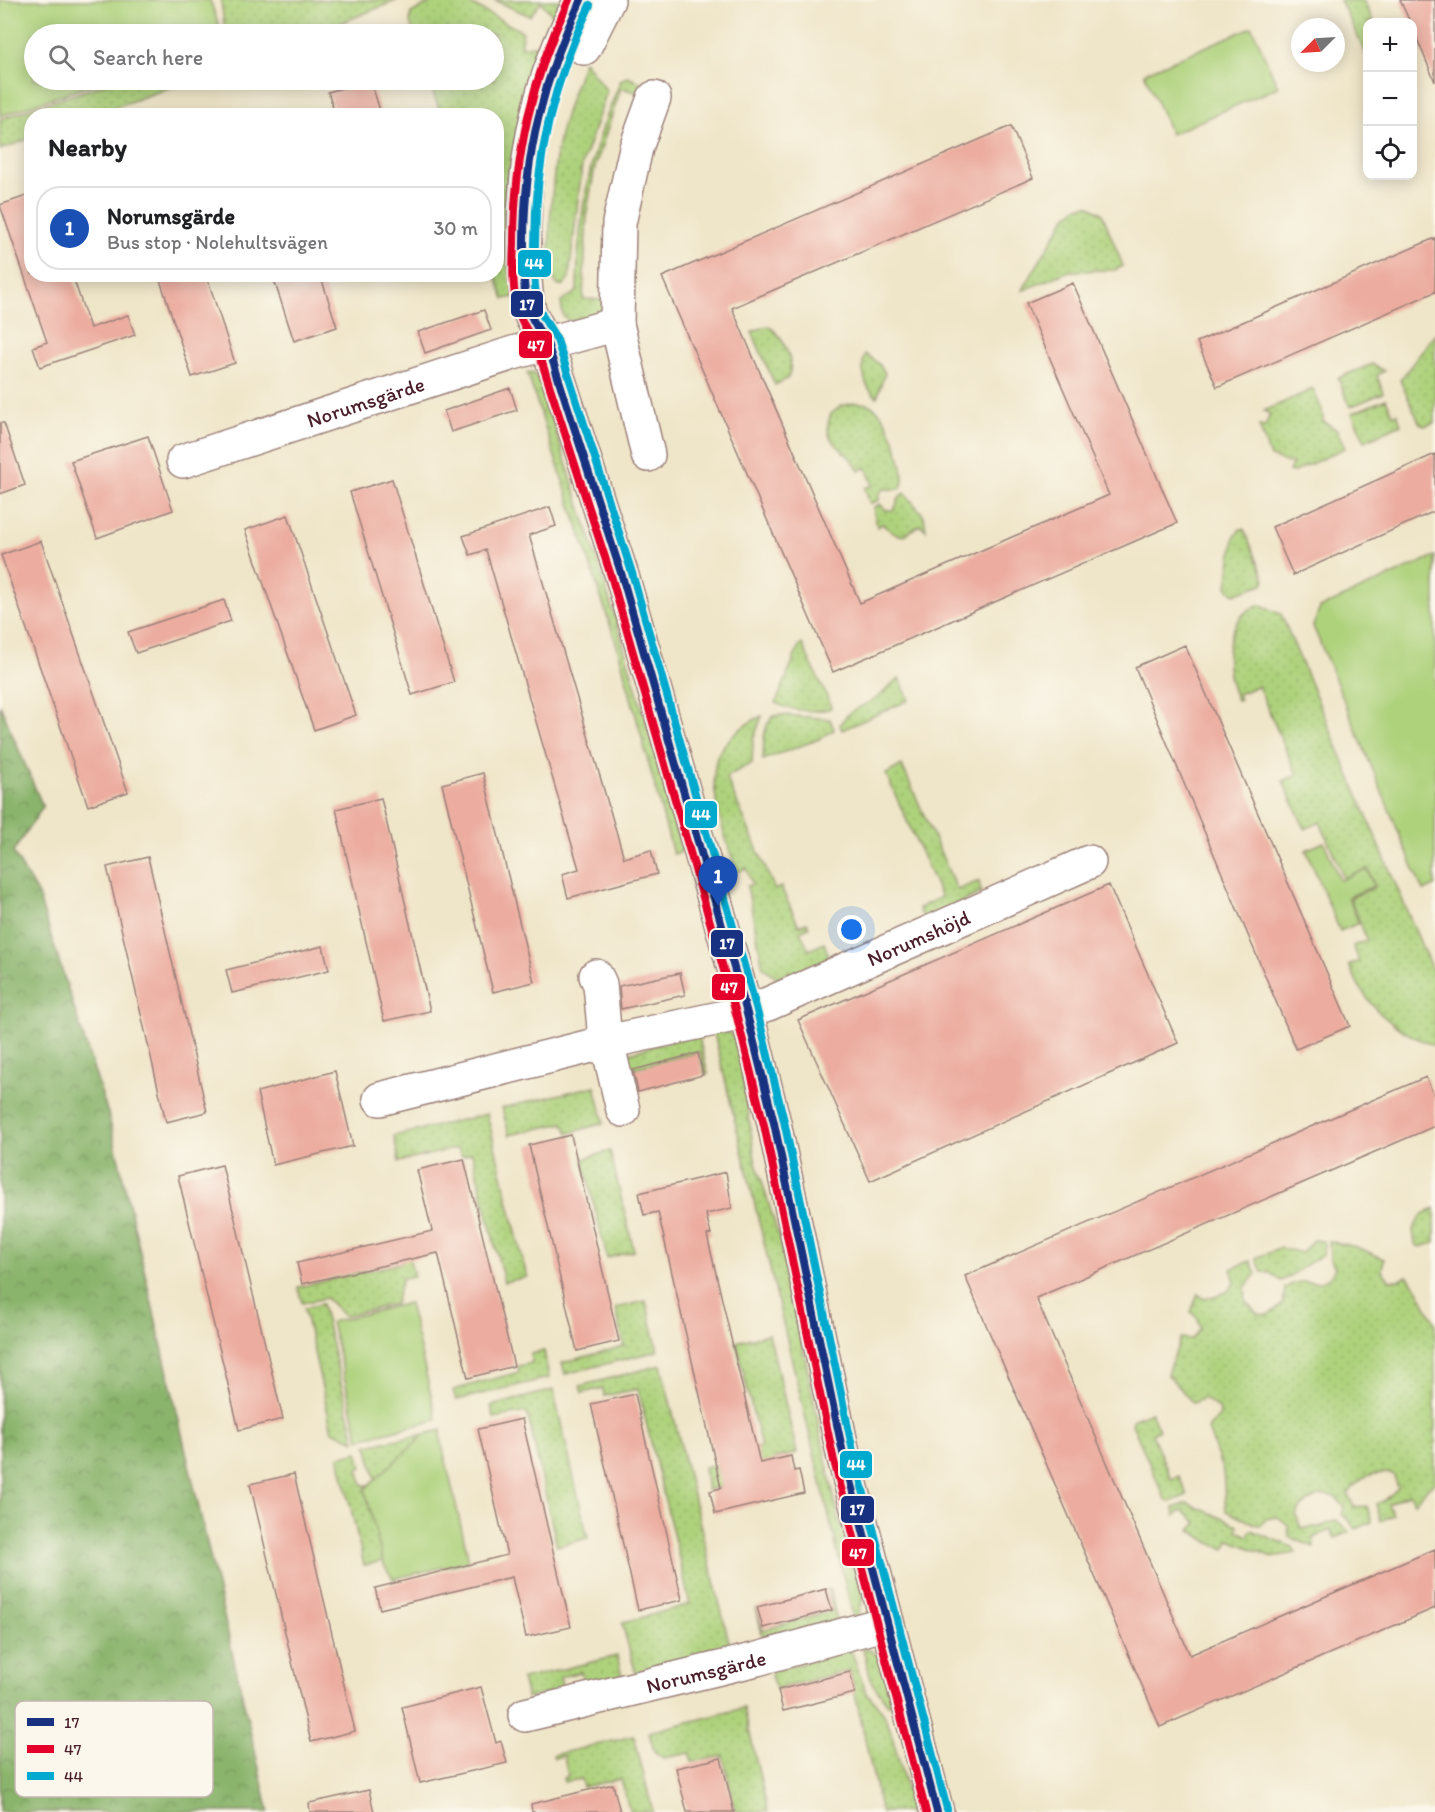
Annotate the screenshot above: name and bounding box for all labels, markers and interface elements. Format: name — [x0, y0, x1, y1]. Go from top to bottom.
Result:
north arrow — [1291, 18, 1345, 72]
map controls — [1363, 18, 1417, 180]
button: + — [1363, 18, 1417, 72]
search box — [24, 24, 504, 90]
icon: search — [45, 41, 78, 74]
text: Search here — [93, 44, 203, 71]
button: − — [1363, 72, 1417, 126]
button: locate — [1363, 126, 1417, 180]
text: Nearby — [48, 131, 127, 163]
text: Norumsgärde — [107, 203, 235, 230]
text: 1 — [65, 216, 74, 240]
text: 30 m — [433, 216, 478, 240]
text: Bus stop · Nolehultsvägen — [107, 230, 328, 254]
line badge: 44 — [517, 249, 552, 278]
text: 44 — [524, 254, 544, 273]
line badge: 17 — [510, 290, 544, 318]
text: 17 — [519, 295, 535, 314]
line badge: 47 — [518, 330, 553, 359]
text: 47 — [527, 336, 545, 355]
street label: Norumsgärde — [303, 370, 427, 432]
line badge: 44 — [684, 800, 718, 829]
text: 44 — [691, 805, 711, 824]
pin: 1 — [698, 856, 738, 906]
street label: Norumshöjd — [863, 904, 974, 971]
your location — [837, 915, 866, 944]
line badge: 17 — [710, 929, 744, 958]
text: 17 — [719, 934, 735, 953]
line badge: 47 — [711, 973, 746, 1001]
text: 47 — [720, 978, 738, 997]
line badge: 44 — [839, 1450, 873, 1479]
text: 44 — [846, 1455, 866, 1474]
line badge: 17 — [840, 1495, 875, 1524]
text: 17 — [849, 1500, 865, 1519]
line badge: 47 — [841, 1538, 875, 1567]
text: 47 — [849, 1544, 867, 1563]
street label: Norumsgärde — [643, 1645, 769, 1698]
legend — [15, 1701, 213, 1797]
text: 17 — [64, 1713, 79, 1732]
text: 47 — [64, 1740, 82, 1759]
text: 44 — [64, 1767, 84, 1786]

